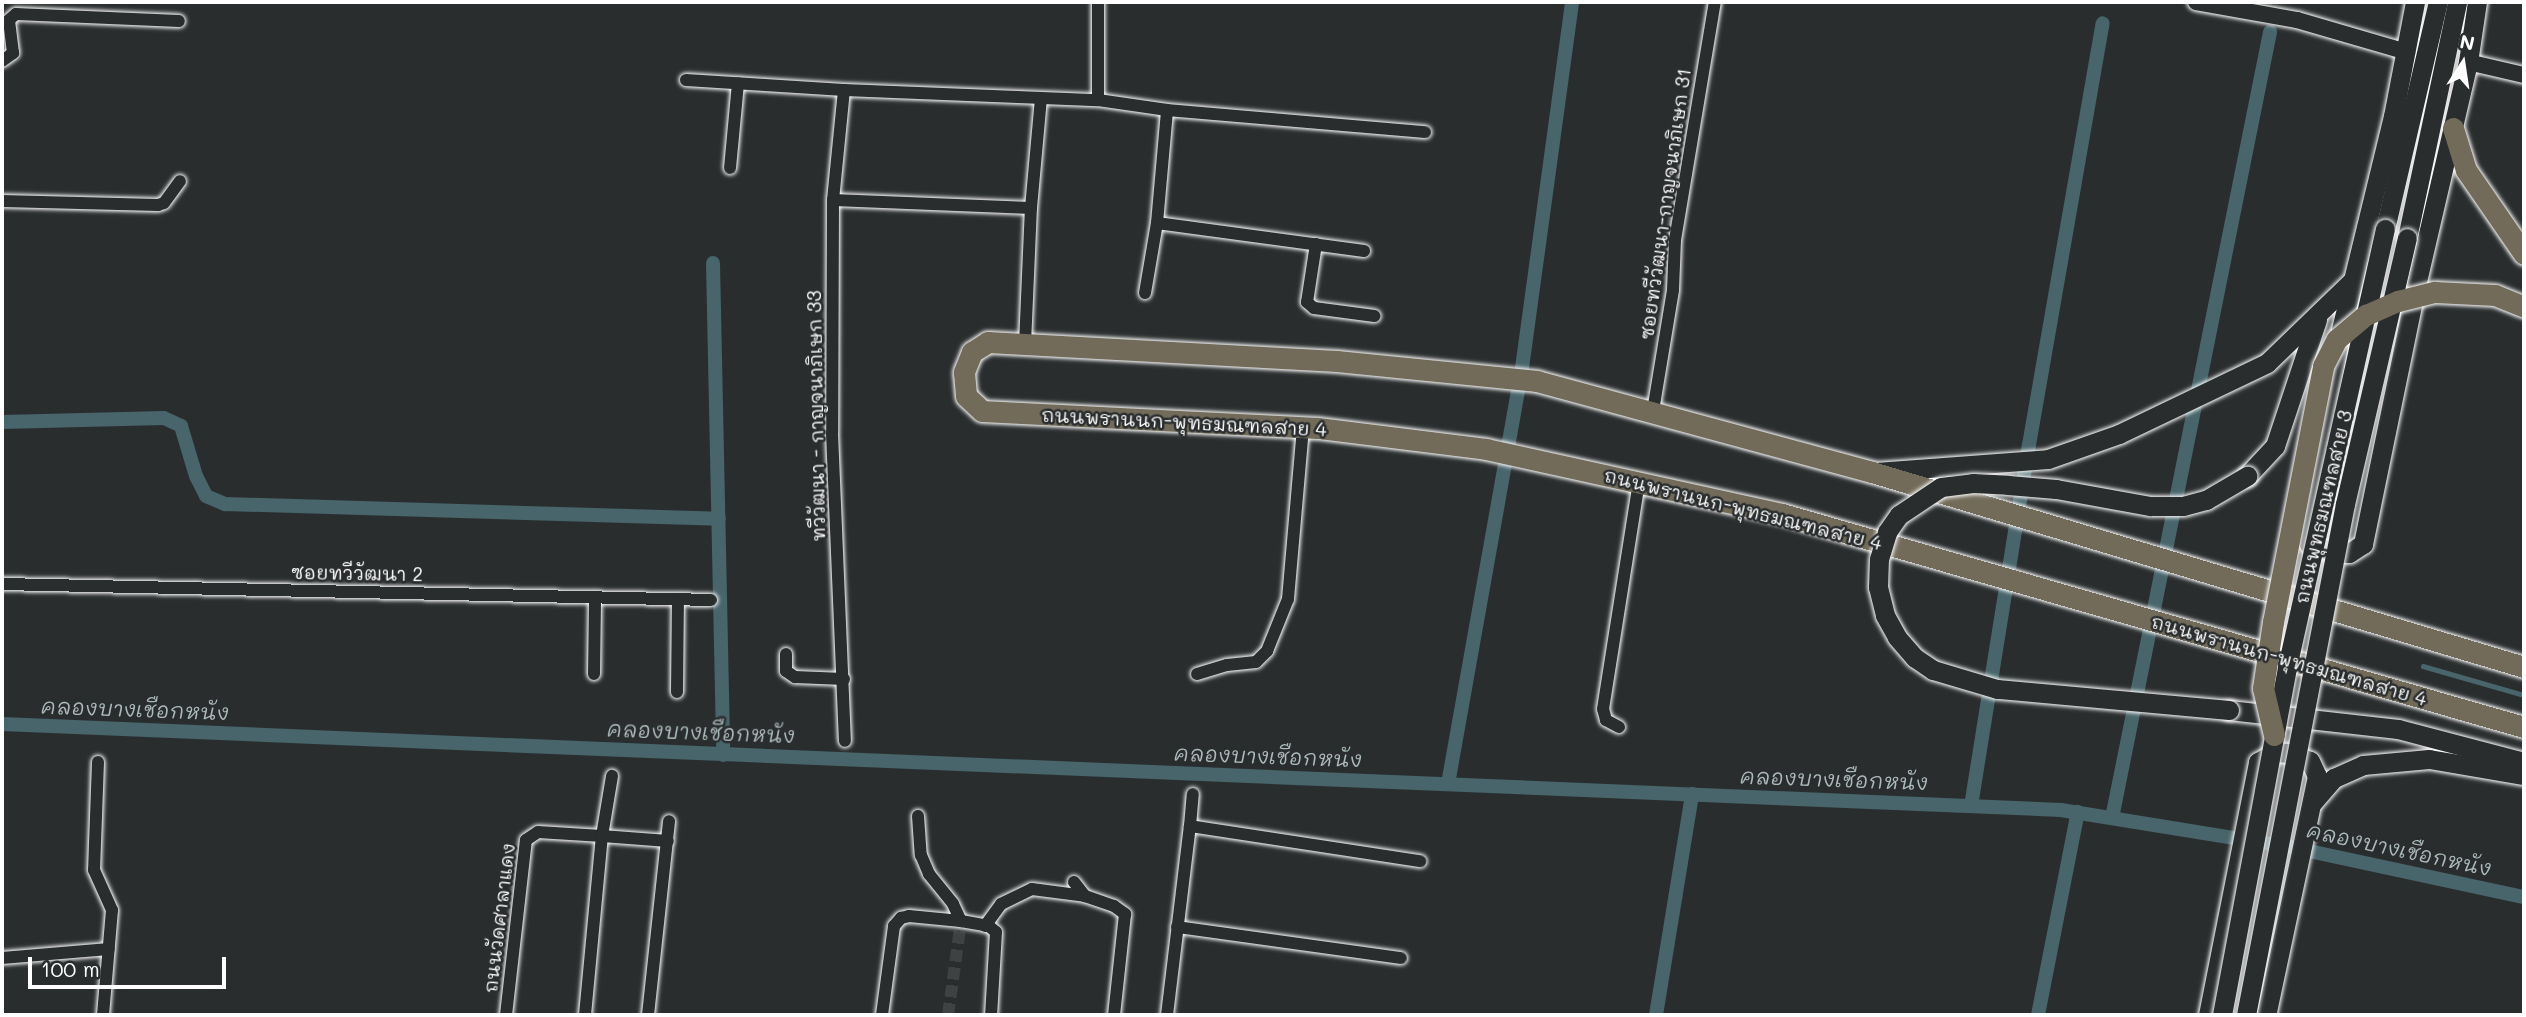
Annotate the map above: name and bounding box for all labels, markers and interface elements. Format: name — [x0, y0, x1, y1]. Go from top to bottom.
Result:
north arrow — [2428, 28, 2498, 98]
text: N — [2458, 28, 2477, 56]
street label: ซอยทวีวัฒนา-กาญจนาภิเษก 31 — [1635, 67, 1695, 341]
street label: ทวีวัฒนา - กาญจนาภิเษก 33 — [802, 290, 830, 542]
street label: ถนนพรานนก-พุทธมณฑลสาย 4 — [1041, 403, 1327, 441]
street label: ถนนพุทธมณฑลสาย 3 — [2290, 408, 2356, 606]
street label: ถนนพรานนก-พุทธมณฑลสาย 4 — [1602, 463, 1884, 555]
street label: ซอยทวีวัฒนา 2 — [291, 560, 423, 586]
street label: ถนนพรานนก-พุทธมณฑลสาย 4 — [2149, 610, 2429, 710]
water label: คลองบางเชือกหนัง — [41, 693, 229, 725]
water label: คลองบางเชือกหนัง — [607, 716, 795, 748]
water label: คลองบางเชือกหนัง — [1174, 740, 1362, 772]
water label: คลองบางเชือกหนัง — [1740, 763, 1928, 795]
water label: คลองบางเชือกหนัง — [2304, 817, 2494, 881]
street label: ถนนวัดศาลาแดง — [479, 842, 519, 994]
scale bar — [32, 944, 229, 988]
text: 100 m — [41, 955, 100, 982]

